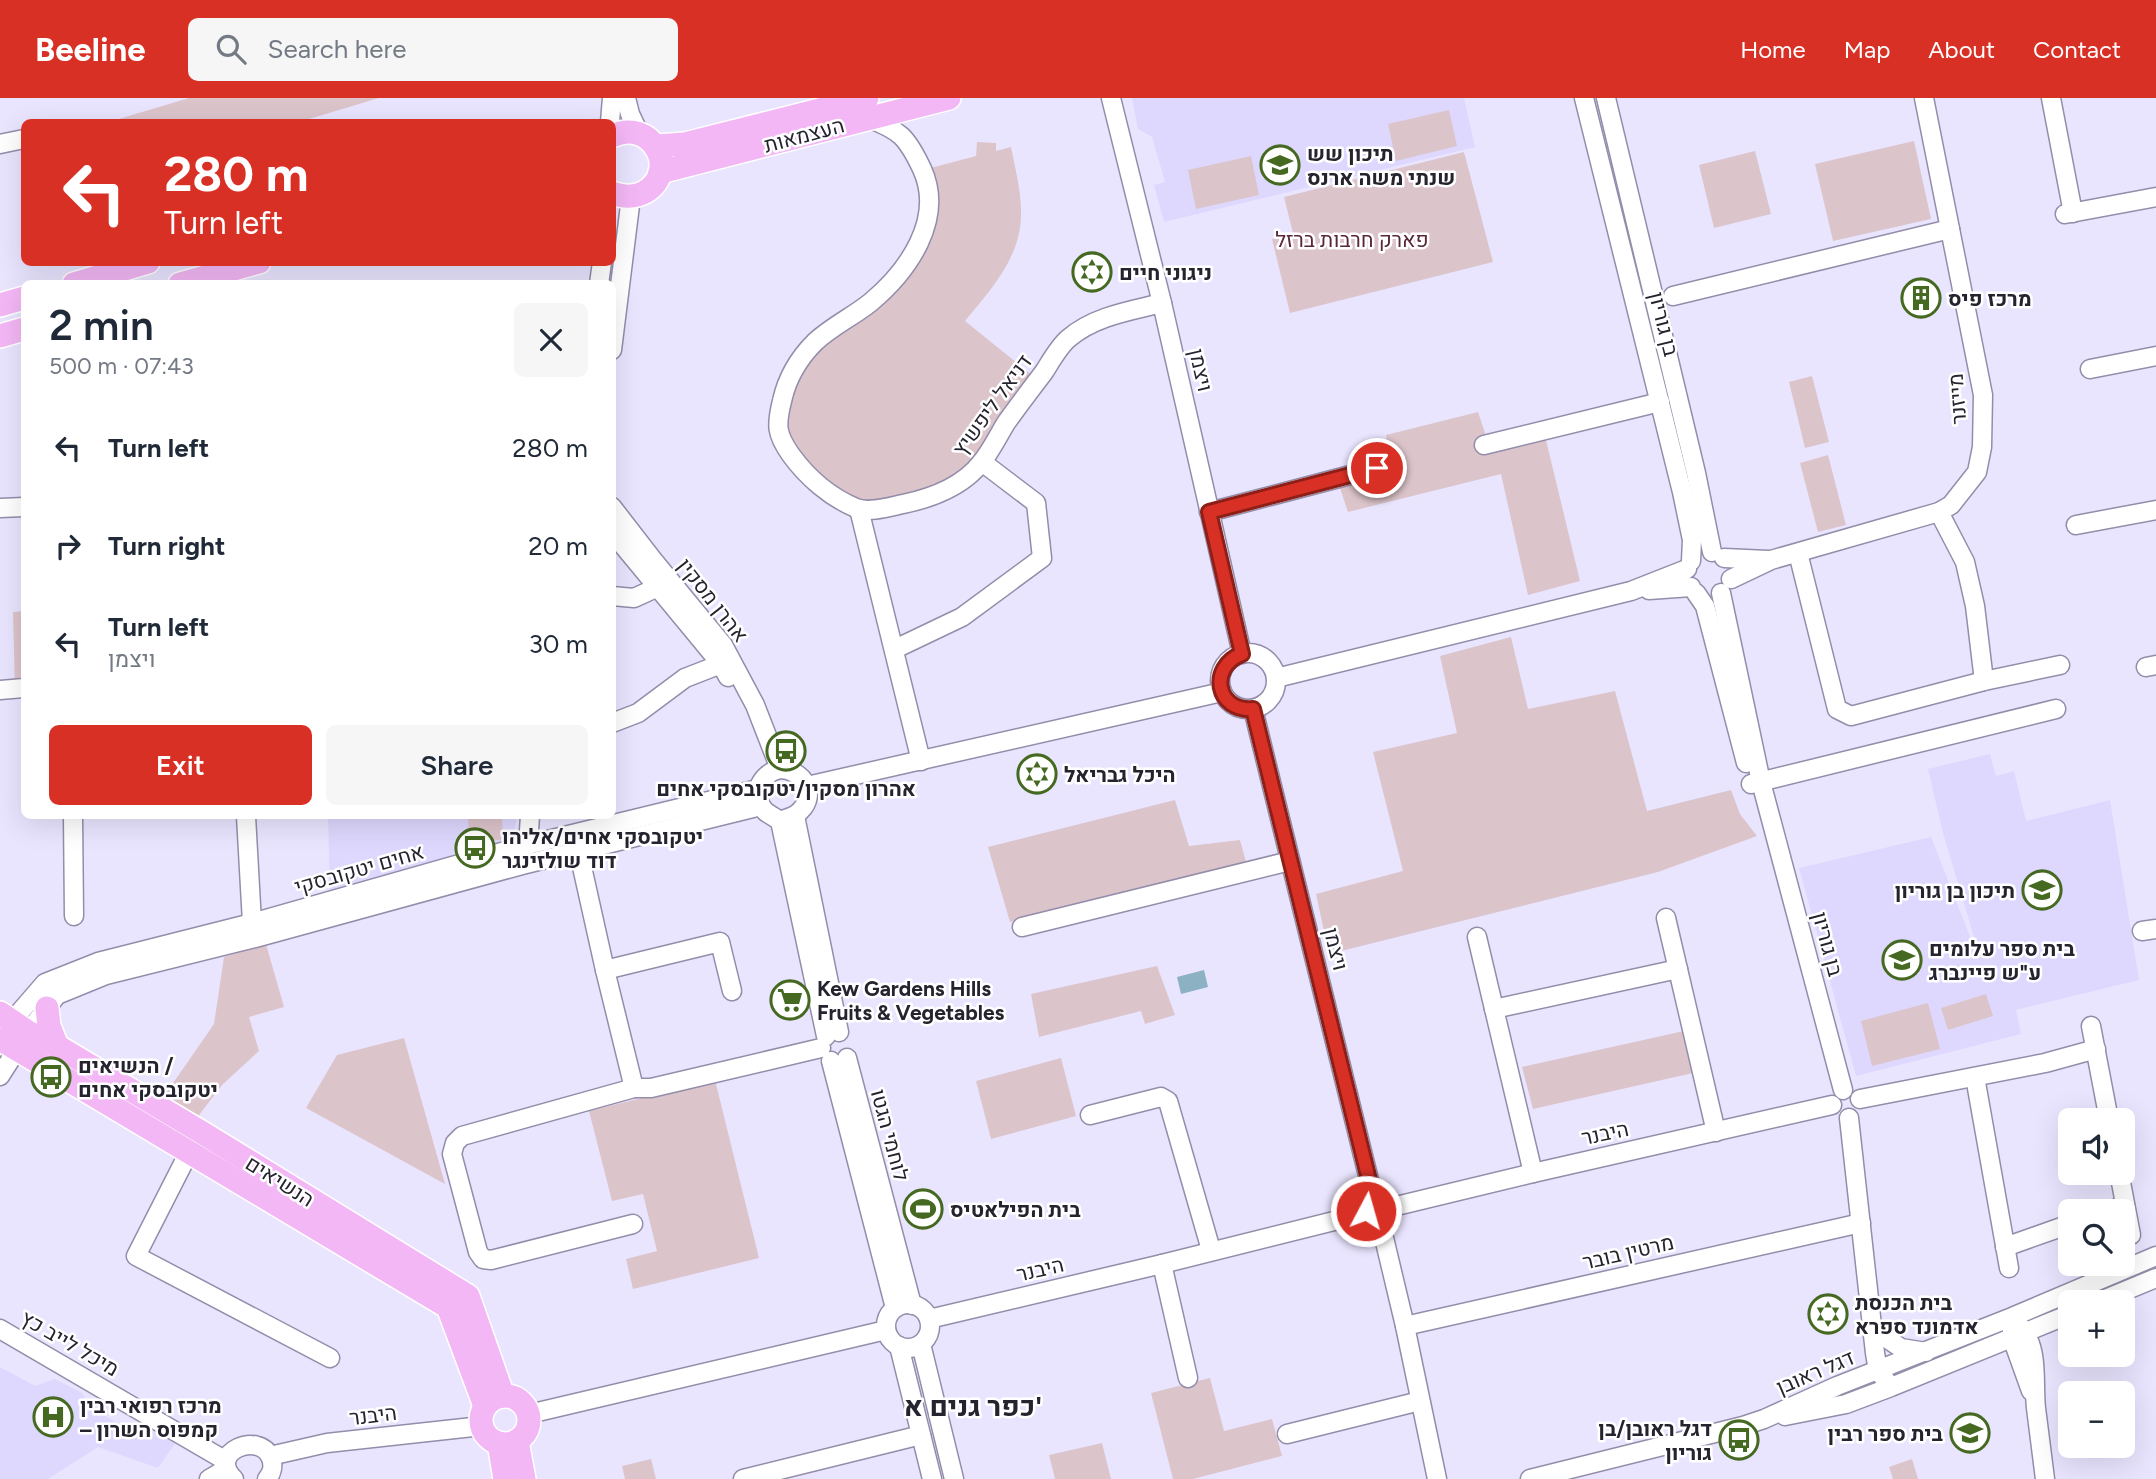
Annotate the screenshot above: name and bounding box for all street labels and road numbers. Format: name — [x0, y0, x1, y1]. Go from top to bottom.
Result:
street label: העצמאות — [761, 112, 847, 158]
street label: בן גוריון — [1644, 289, 1684, 359]
street label: ויצמן — [1184, 346, 1218, 394]
street label: דניאל ליפשיץ — [947, 350, 1037, 460]
street label: מייזנר — [1943, 373, 1971, 425]
street label: אהרן מסקין — [673, 553, 753, 647]
street label: אחים יטקובסקי — [291, 839, 427, 899]
street label: בן גוריון — [1807, 909, 1849, 979]
street label: ויצמן — [1319, 925, 1353, 973]
street label: לוחמי הגטו — [866, 1086, 914, 1184]
street label: היבנר — [1579, 1116, 1631, 1150]
street label: הנשיאים — [241, 1150, 319, 1212]
street label: מרטין בובר — [1580, 1229, 1676, 1275]
street label: היבנר — [1014, 1251, 1066, 1287]
street label: מיכל לייב כץ — [16, 1305, 124, 1381]
street label: דגל ראובן — [1772, 1344, 1858, 1400]
street label: היבנר — [348, 1400, 398, 1430]

